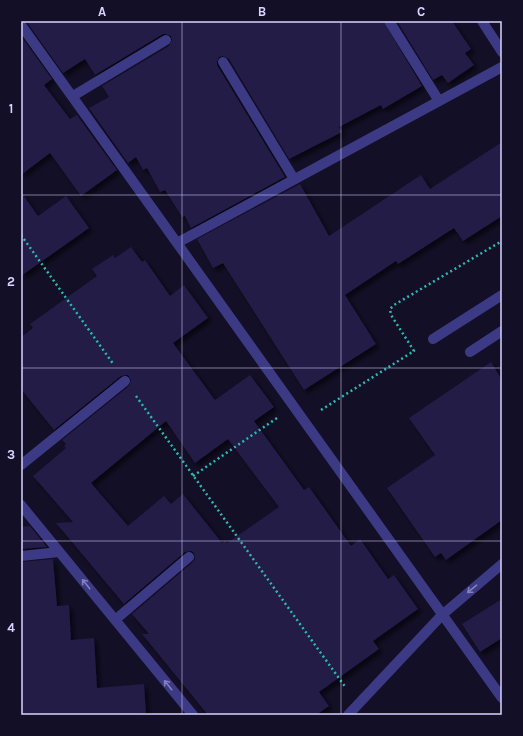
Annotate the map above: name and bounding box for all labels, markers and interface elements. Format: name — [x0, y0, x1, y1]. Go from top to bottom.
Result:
text: A — [98, 4, 106, 19]
text: B — [258, 4, 266, 19]
text: C — [417, 4, 425, 19]
text: 1 — [9, 101, 13, 116]
text: 2 — [7, 274, 15, 289]
text: 3 — [7, 447, 15, 462]
one-way arrow — [81, 579, 90, 590]
one-way arrow — [467, 585, 477, 594]
text: 4 — [7, 620, 15, 635]
one-way arrow — [164, 679, 172, 690]

